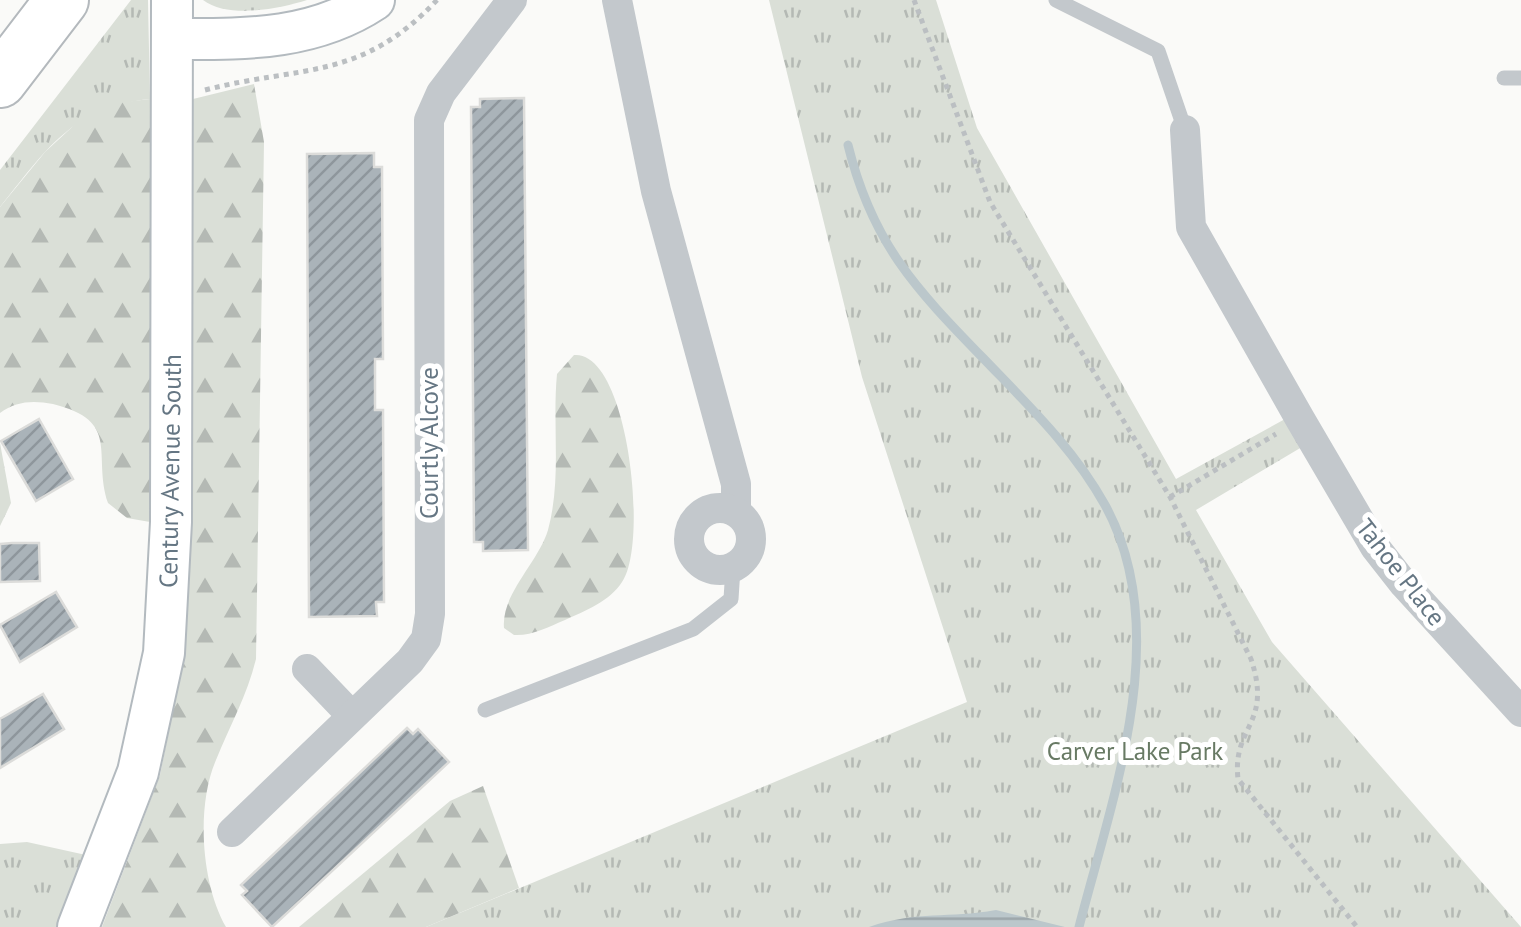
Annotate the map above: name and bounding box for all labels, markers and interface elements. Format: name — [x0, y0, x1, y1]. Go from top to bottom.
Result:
street label: Century Avenue South — [152, 354, 188, 588]
street label: Courtly Alcove — [413, 367, 445, 519]
street label: Tahoe Place — [1349, 512, 1453, 632]
park label: Carver Lake Park — [1047, 735, 1223, 767]

